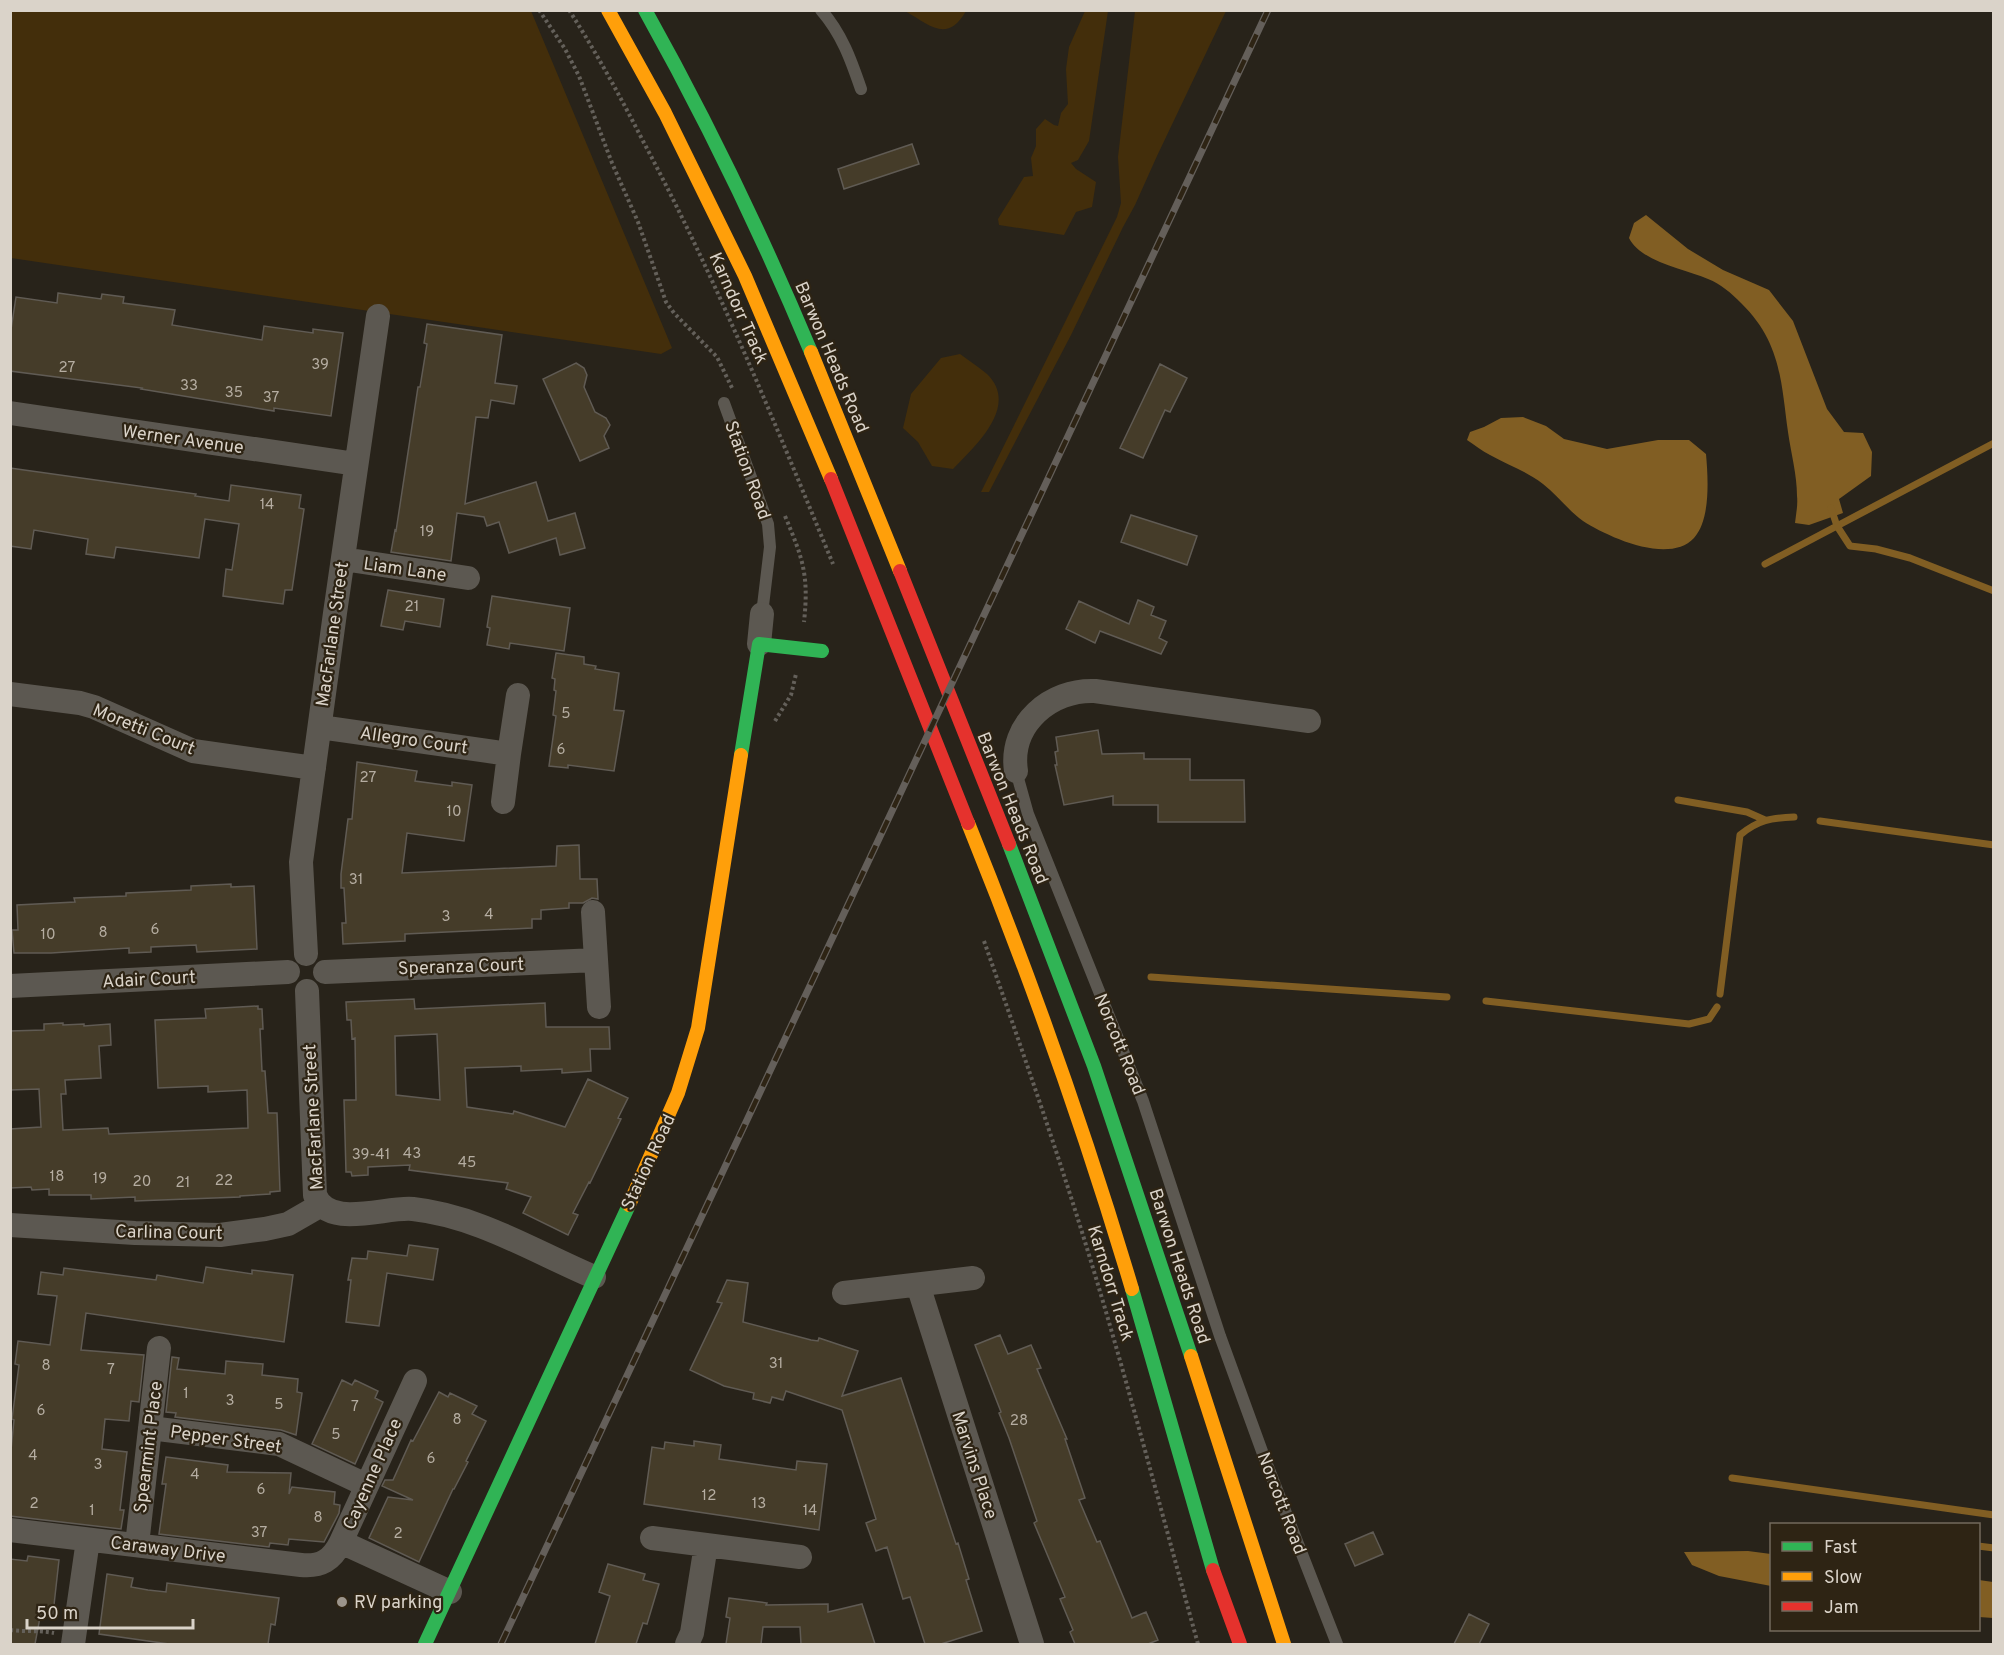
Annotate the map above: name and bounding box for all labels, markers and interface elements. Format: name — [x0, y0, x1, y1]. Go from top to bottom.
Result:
street label: Karndorr Track — [703, 249, 773, 368]
street label: Barwon Heads Road — [788, 278, 873, 437]
house number: 39 — [311, 356, 329, 375]
house number: 27 — [59, 359, 76, 378]
house number: 33 — [180, 377, 198, 396]
house number: 35 — [225, 384, 243, 403]
house number: 37 — [263, 389, 280, 408]
street label: Station Road — [718, 418, 775, 523]
street label: Werner Avenue — [121, 421, 245, 460]
house number: 14 — [260, 496, 274, 515]
house number: 19 — [420, 523, 434, 542]
street label: Liam Lane — [362, 553, 448, 588]
street label: MacFarlane Street — [312, 560, 355, 708]
house number: 21 — [405, 598, 419, 617]
street label: Moretti Court — [89, 699, 198, 761]
house number: 5 — [561, 705, 571, 724]
street label: Allegro Court — [358, 723, 469, 760]
street label: Barwon Heads Road — [971, 729, 1053, 888]
house number: 6 — [557, 741, 566, 760]
house number: 27 — [360, 769, 377, 788]
house number: 10 — [446, 803, 462, 822]
house number: 31 — [349, 871, 363, 890]
house number: 4 — [484, 906, 494, 925]
house number: 3 — [441, 908, 451, 927]
house number: 6 — [151, 921, 160, 940]
house number: 8 — [98, 924, 108, 943]
house number: 10 — [40, 926, 56, 945]
street label: Speranza Court — [397, 954, 525, 981]
street label: Adair Court — [102, 967, 196, 994]
street label: Norcott Road — [1088, 990, 1149, 1099]
street label: MacFarlane Street — [299, 1043, 330, 1191]
street label: Station Road — [617, 1111, 682, 1214]
house number: 43 — [403, 1145, 421, 1164]
house number: 39-41 — [352, 1146, 390, 1165]
house number: 45 — [458, 1154, 476, 1173]
house number: 18 — [50, 1168, 64, 1187]
house number: 19 — [93, 1170, 107, 1189]
house number: 22 — [215, 1172, 233, 1191]
house number: 20 — [133, 1173, 151, 1192]
house number: 21 — [176, 1174, 190, 1193]
street label: Barwon Heads Road — [1143, 1186, 1215, 1347]
street label: Carlina Court — [115, 1221, 223, 1246]
street label: Karndorr Track — [1081, 1223, 1138, 1344]
house number: 31 — [769, 1355, 783, 1374]
house number: 8 — [41, 1357, 51, 1376]
house number: 7 — [107, 1361, 115, 1380]
street label: Spearmint Place — [130, 1380, 169, 1514]
house number: 1 — [183, 1385, 189, 1404]
house number: 3 — [225, 1392, 235, 1411]
house number: 5 — [274, 1396, 284, 1415]
house number: 7 — [351, 1398, 359, 1417]
house number: 6 — [37, 1402, 46, 1421]
street label: Marvins Place — [945, 1409, 1002, 1522]
house number: 8 — [452, 1411, 462, 1430]
house number: 28 — [1010, 1412, 1028, 1431]
street label: Cayenne Place — [339, 1415, 408, 1534]
street label: Pepper Street — [169, 1421, 283, 1460]
house number: 5 — [331, 1426, 341, 1445]
house number: 4 — [28, 1447, 38, 1466]
street label: Norcott Road — [1251, 1449, 1311, 1558]
house number: 6 — [427, 1450, 436, 1469]
house number: 3 — [93, 1456, 103, 1475]
house number: 4 — [190, 1466, 200, 1485]
house number: 6 — [257, 1481, 266, 1500]
house number: 12 — [702, 1487, 716, 1506]
house number: 2 — [29, 1495, 39, 1514]
house number: 13 — [752, 1495, 766, 1514]
house number: 1 — [89, 1502, 95, 1521]
house number: 14 — [803, 1502, 817, 1521]
house number: 8 — [313, 1509, 323, 1528]
legend — [1770, 1523, 1980, 1631]
house number: 37 — [251, 1524, 268, 1543]
house number: 2 — [393, 1525, 403, 1544]
street label: Caraway Drive — [109, 1532, 227, 1569]
text: Fast — [1824, 1537, 1857, 1560]
text: Slow — [1824, 1567, 1862, 1590]
scale bar — [27, 1592, 194, 1630]
place label: RV parking — [354, 1592, 442, 1615]
marker: RV parking — [335, 1595, 349, 1609]
text: Jam — [1824, 1597, 1859, 1620]
text: 50 m — [36, 1603, 78, 1626]

